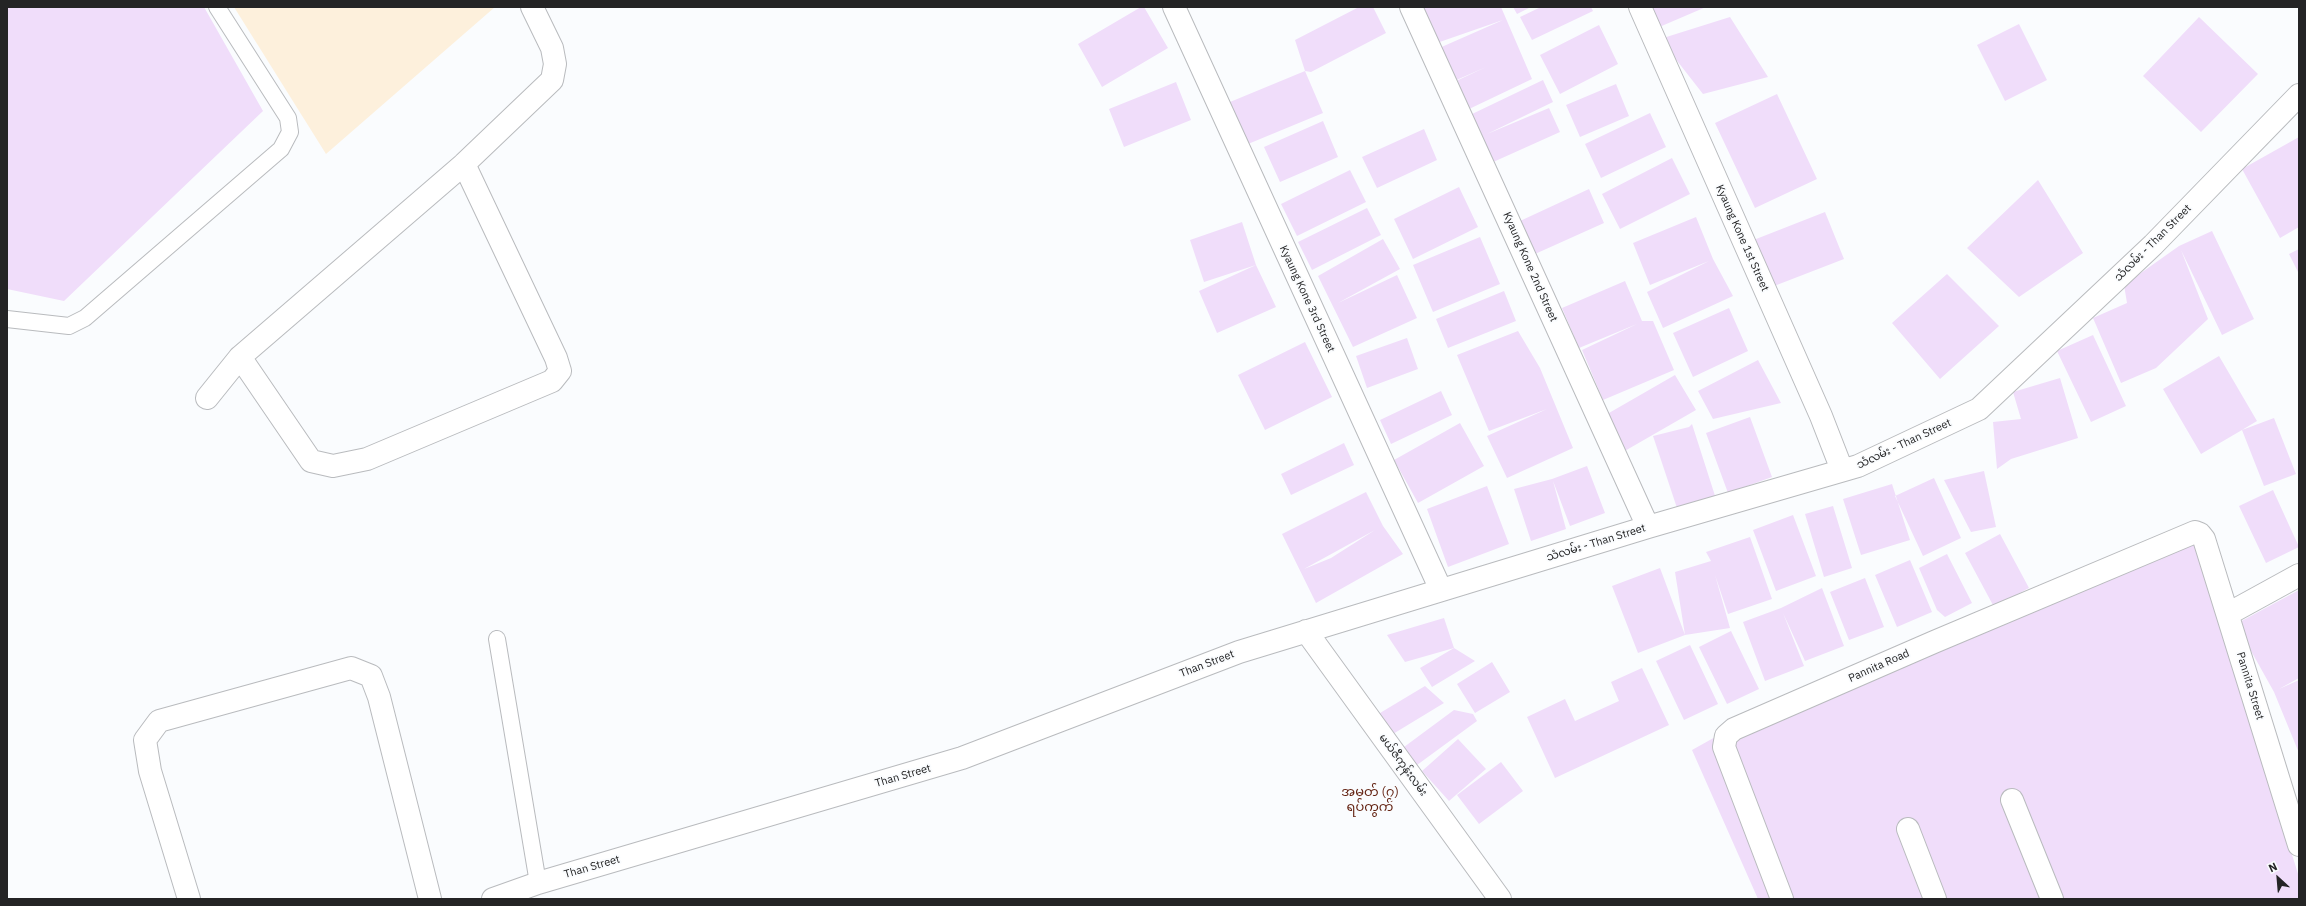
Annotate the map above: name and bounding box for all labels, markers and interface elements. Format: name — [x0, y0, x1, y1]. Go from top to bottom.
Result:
street label: Kyaung Kone 1st Street — [1713, 183, 1771, 293]
street label: သံလမ်း - Than Street — [2112, 202, 2194, 284]
street label: Kyaung Kone 2nd Street — [1500, 210, 1560, 324]
street label: Kyaung Kone 3rd Street — [1276, 243, 1338, 355]
street label: သံလမ်း - Than Street — [1855, 416, 1953, 472]
street label: သံလမ်း - Than Street — [1545, 522, 1647, 564]
street label: Pannita Road — [1846, 647, 1912, 685]
street label: Than Street — [1178, 648, 1236, 680]
street label: Pannita Street — [2233, 651, 2267, 721]
street label: မယ်ဇီကုန်းလမ်း — [1376, 731, 1430, 799]
street label: Than Street — [874, 762, 932, 790]
district label: အမှတ် (၇) ရပ်ကွက် — [1341, 784, 1399, 815]
street label: Than Street — [563, 853, 621, 881]
north arrow — [2258, 858, 2298, 898]
text: N — [2266, 859, 2279, 875]

